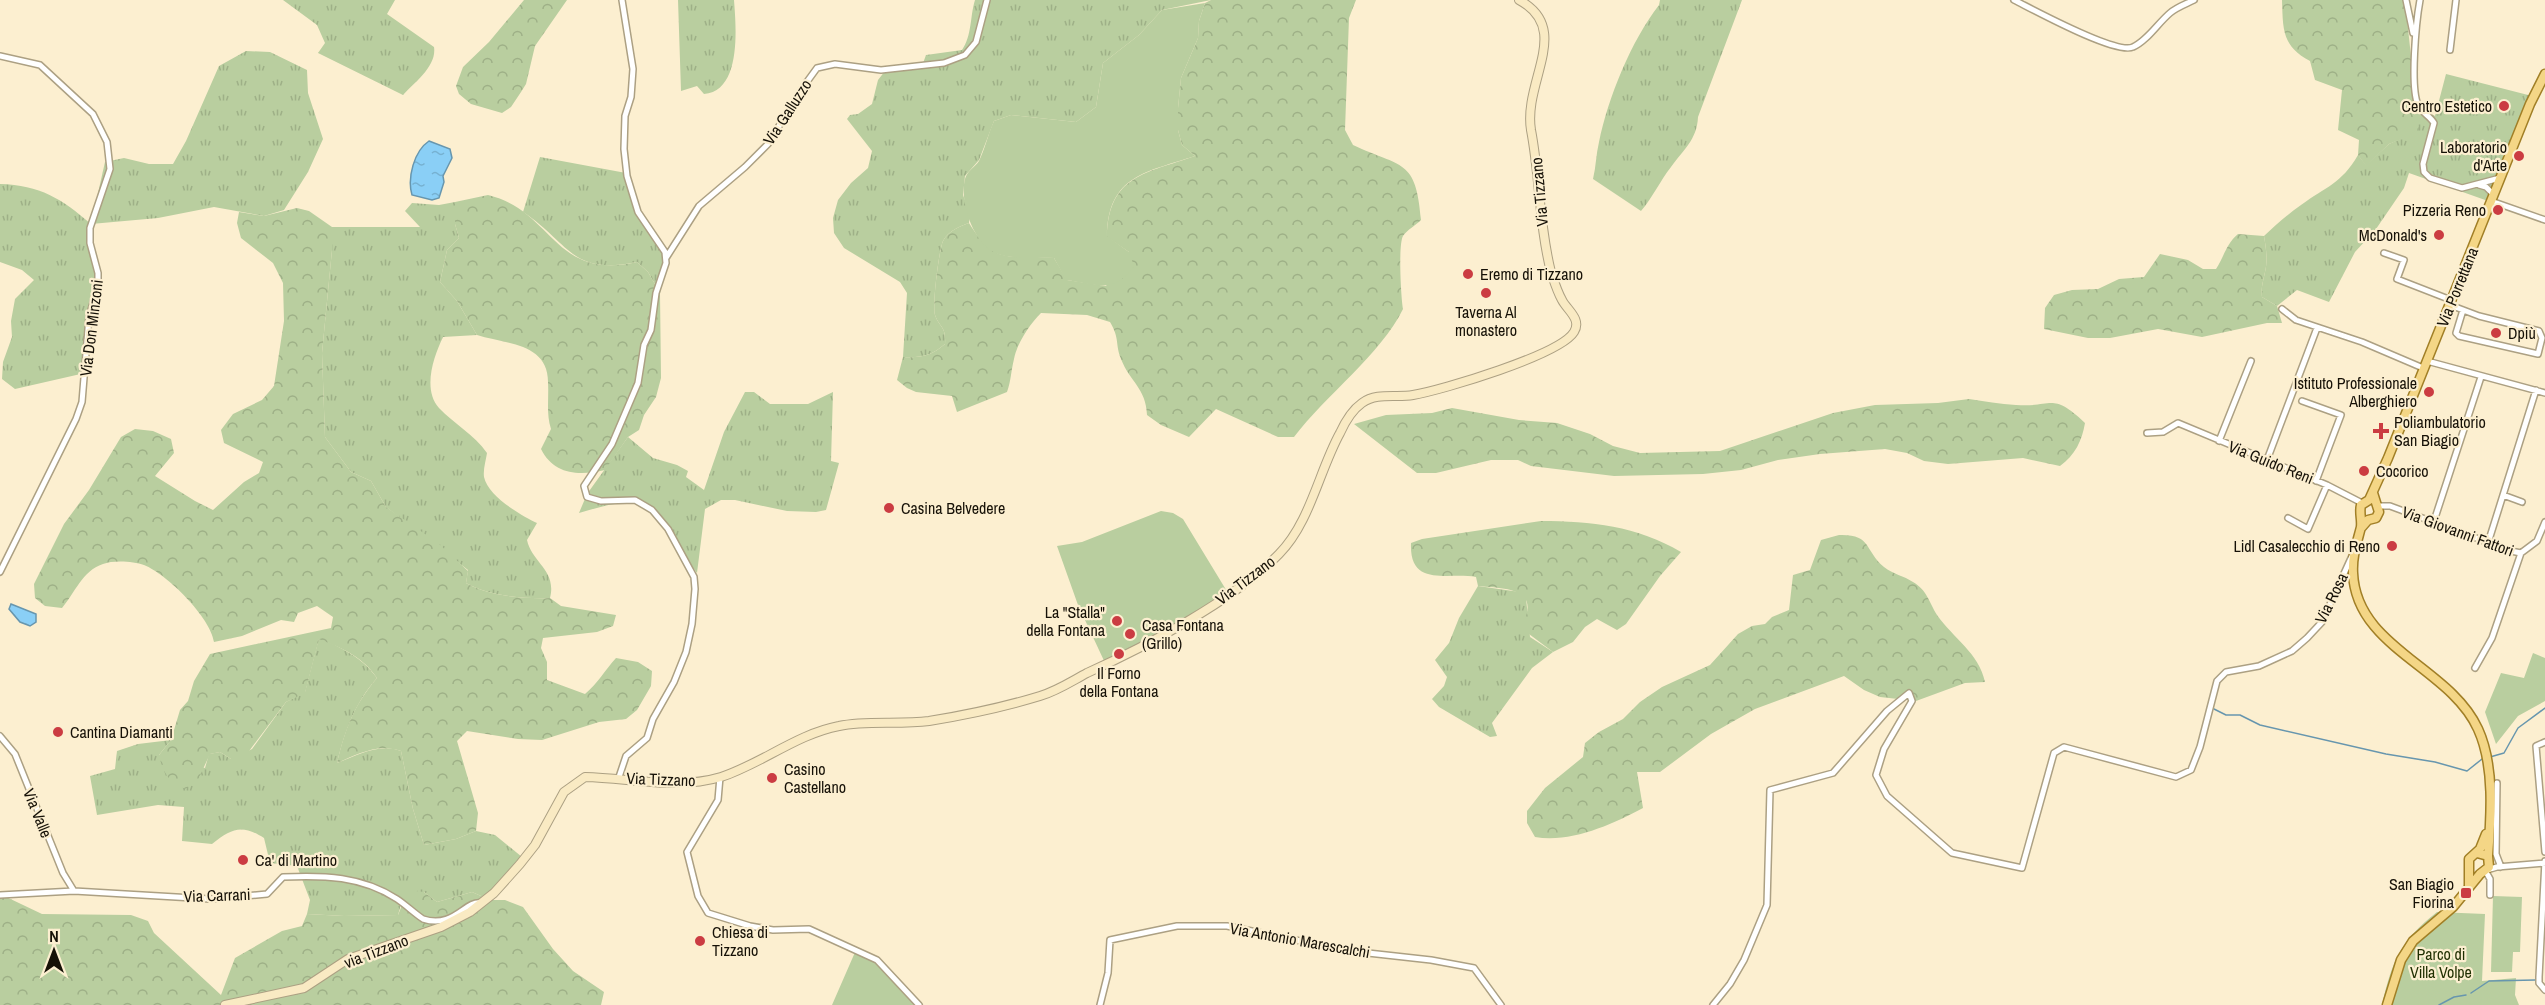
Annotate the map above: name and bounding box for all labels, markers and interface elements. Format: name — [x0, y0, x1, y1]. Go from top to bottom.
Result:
street label: Via Galluzzo — [758, 75, 816, 149]
place label: Centro Estetico — [2402, 95, 2492, 117]
marker: Centro Estetico — [2497, 99, 2511, 113]
place label: Laboratorio d'Arte — [2440, 136, 2507, 176]
marker: Laboratorio d'Arte — [2512, 149, 2526, 163]
street label: Via Tizzano — [1525, 157, 1553, 227]
place label: Pizzeria Reno — [2403, 199, 2486, 221]
marker: Pizzeria Reno — [2491, 203, 2505, 217]
place label: McDonald's — [2359, 224, 2427, 246]
marker: McDonald's — [2432, 228, 2446, 242]
street label: Via Porrettana — [2431, 243, 2483, 330]
place label: Eremo di Tizzano — [1480, 263, 1583, 285]
marker: Eremo di Tizzano — [1461, 267, 1475, 281]
street label: Via Don Minzoni — [74, 278, 108, 378]
marker: Taverna Al monastero — [1479, 286, 1493, 300]
place label: Taverna Al monastero — [1455, 301, 1517, 341]
place label: Dpiù — [2508, 322, 2536, 344]
marker: Dpiù — [2489, 326, 2503, 340]
place label: Istituto Professionale Alberghiero — [2294, 372, 2417, 412]
marker: Istituto Professionale Alberghiero — [2422, 385, 2436, 399]
place label: Poliambulatorio San Biagio — [2394, 411, 2486, 451]
marker: Poliambulatorio San Biagio — [2372, 422, 2390, 440]
street label: Via Guido Reni — [2225, 435, 2317, 489]
place label: Cocorico — [2376, 460, 2429, 482]
marker: Cocorico — [2357, 464, 2371, 478]
place label: Casina Belvedere — [901, 497, 1005, 519]
marker: Casina Belvedere — [882, 501, 896, 515]
street label: Via Giovanni Fattori — [2399, 501, 2517, 561]
place label: Lidl Casalecchio di Reno — [2233, 535, 2380, 557]
marker: Lidl Casalecchio di Reno — [2385, 539, 2399, 553]
street label: Via Tizzano — [1211, 550, 1279, 610]
street label: Via Rosa — [2309, 568, 2353, 627]
place label: La "Stalla" della Fontana — [1026, 601, 1106, 641]
marker: La "Stalla" della Fontana — [1110, 614, 1124, 628]
place label: Casa Fontana (Grillo) — [1142, 614, 1224, 654]
marker: Casa Fontana (Grillo) — [1123, 627, 1137, 641]
marker: Il Forno della Fontana — [1112, 647, 1126, 661]
place label: Il Forno della Fontana — [1080, 662, 1159, 702]
place label: Cantina Diamanti — [70, 721, 173, 743]
marker: Cantina Diamanti — [51, 725, 65, 739]
place label: Casino Castellano — [784, 758, 846, 798]
street label: Via Tizzano — [626, 767, 696, 791]
marker: Casino Castellano — [765, 771, 779, 785]
street label: Via Valle — [18, 785, 58, 841]
place label: Ca' di Martino — [255, 849, 337, 871]
marker: Ca' di Martino — [236, 853, 250, 867]
place label: San Biagio Fiorina — [2389, 873, 2455, 913]
street label: Via Carrani — [183, 883, 251, 907]
marker: San Biagio Fiorina — [2459, 886, 2473, 900]
street label: Via Antonio Marescalchi — [1228, 917, 1372, 963]
north arrow — [24, 921, 84, 981]
place label: Chiesa di Tizzano — [712, 921, 768, 961]
text: N — [49, 925, 59, 947]
street label: via Tizzano — [341, 929, 411, 973]
marker: Chiesa di Tizzano — [693, 934, 707, 948]
park label: Parco di Villa Volpe — [2410, 943, 2472, 983]

